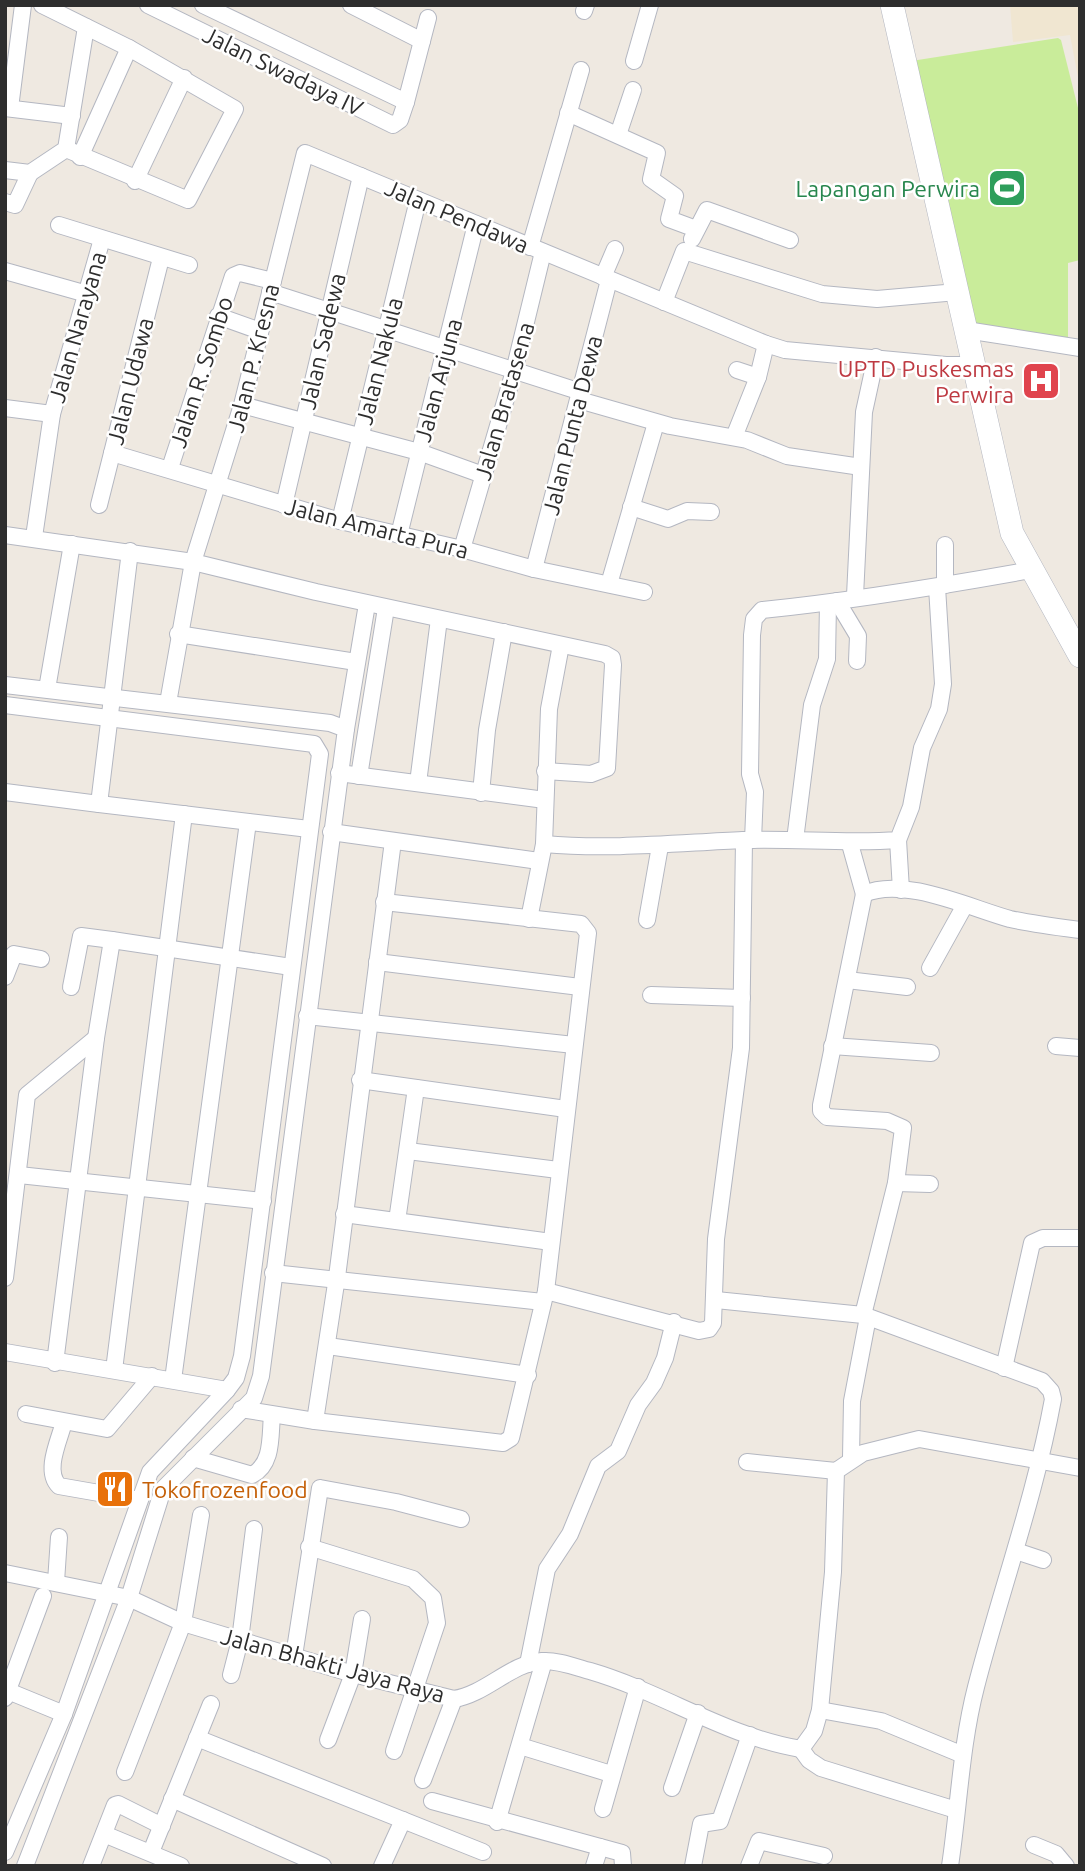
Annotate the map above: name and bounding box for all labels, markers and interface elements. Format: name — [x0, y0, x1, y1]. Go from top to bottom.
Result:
street label: Jalan Swadaya IV — [199, 21, 367, 121]
sports icon: Lapangan Perwira — [986, 167, 1028, 209]
street label: Jalan Pendawa — [381, 175, 533, 257]
place label: Lapangan Perwira — [795, 176, 980, 201]
street label: Jalan Narayana — [43, 249, 111, 405]
street label: Jalan Sadewa — [294, 270, 350, 412]
street label: Jalan P. Kresna — [222, 281, 284, 435]
street label: Jalan R. Sombo — [165, 293, 237, 451]
street label: Jalan Nakula — [351, 295, 407, 427]
street label: Jalan Udawa — [102, 315, 158, 447]
street label: Jalan Arjuna — [410, 316, 466, 444]
street label: Jalan Bratasena — [470, 319, 538, 483]
street label: Jalan Punta Dewa — [538, 333, 606, 517]
place label: UPTD Puskesmas Perwira — [838, 356, 1014, 407]
hospital icon: UPTD Puskesmas Perwira — [1020, 360, 1062, 402]
street label: Jalan Amarta Pura — [283, 493, 471, 563]
restaurant icon: Tokofrozenfood — [94, 1468, 136, 1510]
place label: Tokofrozenfood — [142, 1477, 308, 1502]
street label: Jalan Bhakti Jaya Raya — [218, 1623, 448, 1707]

